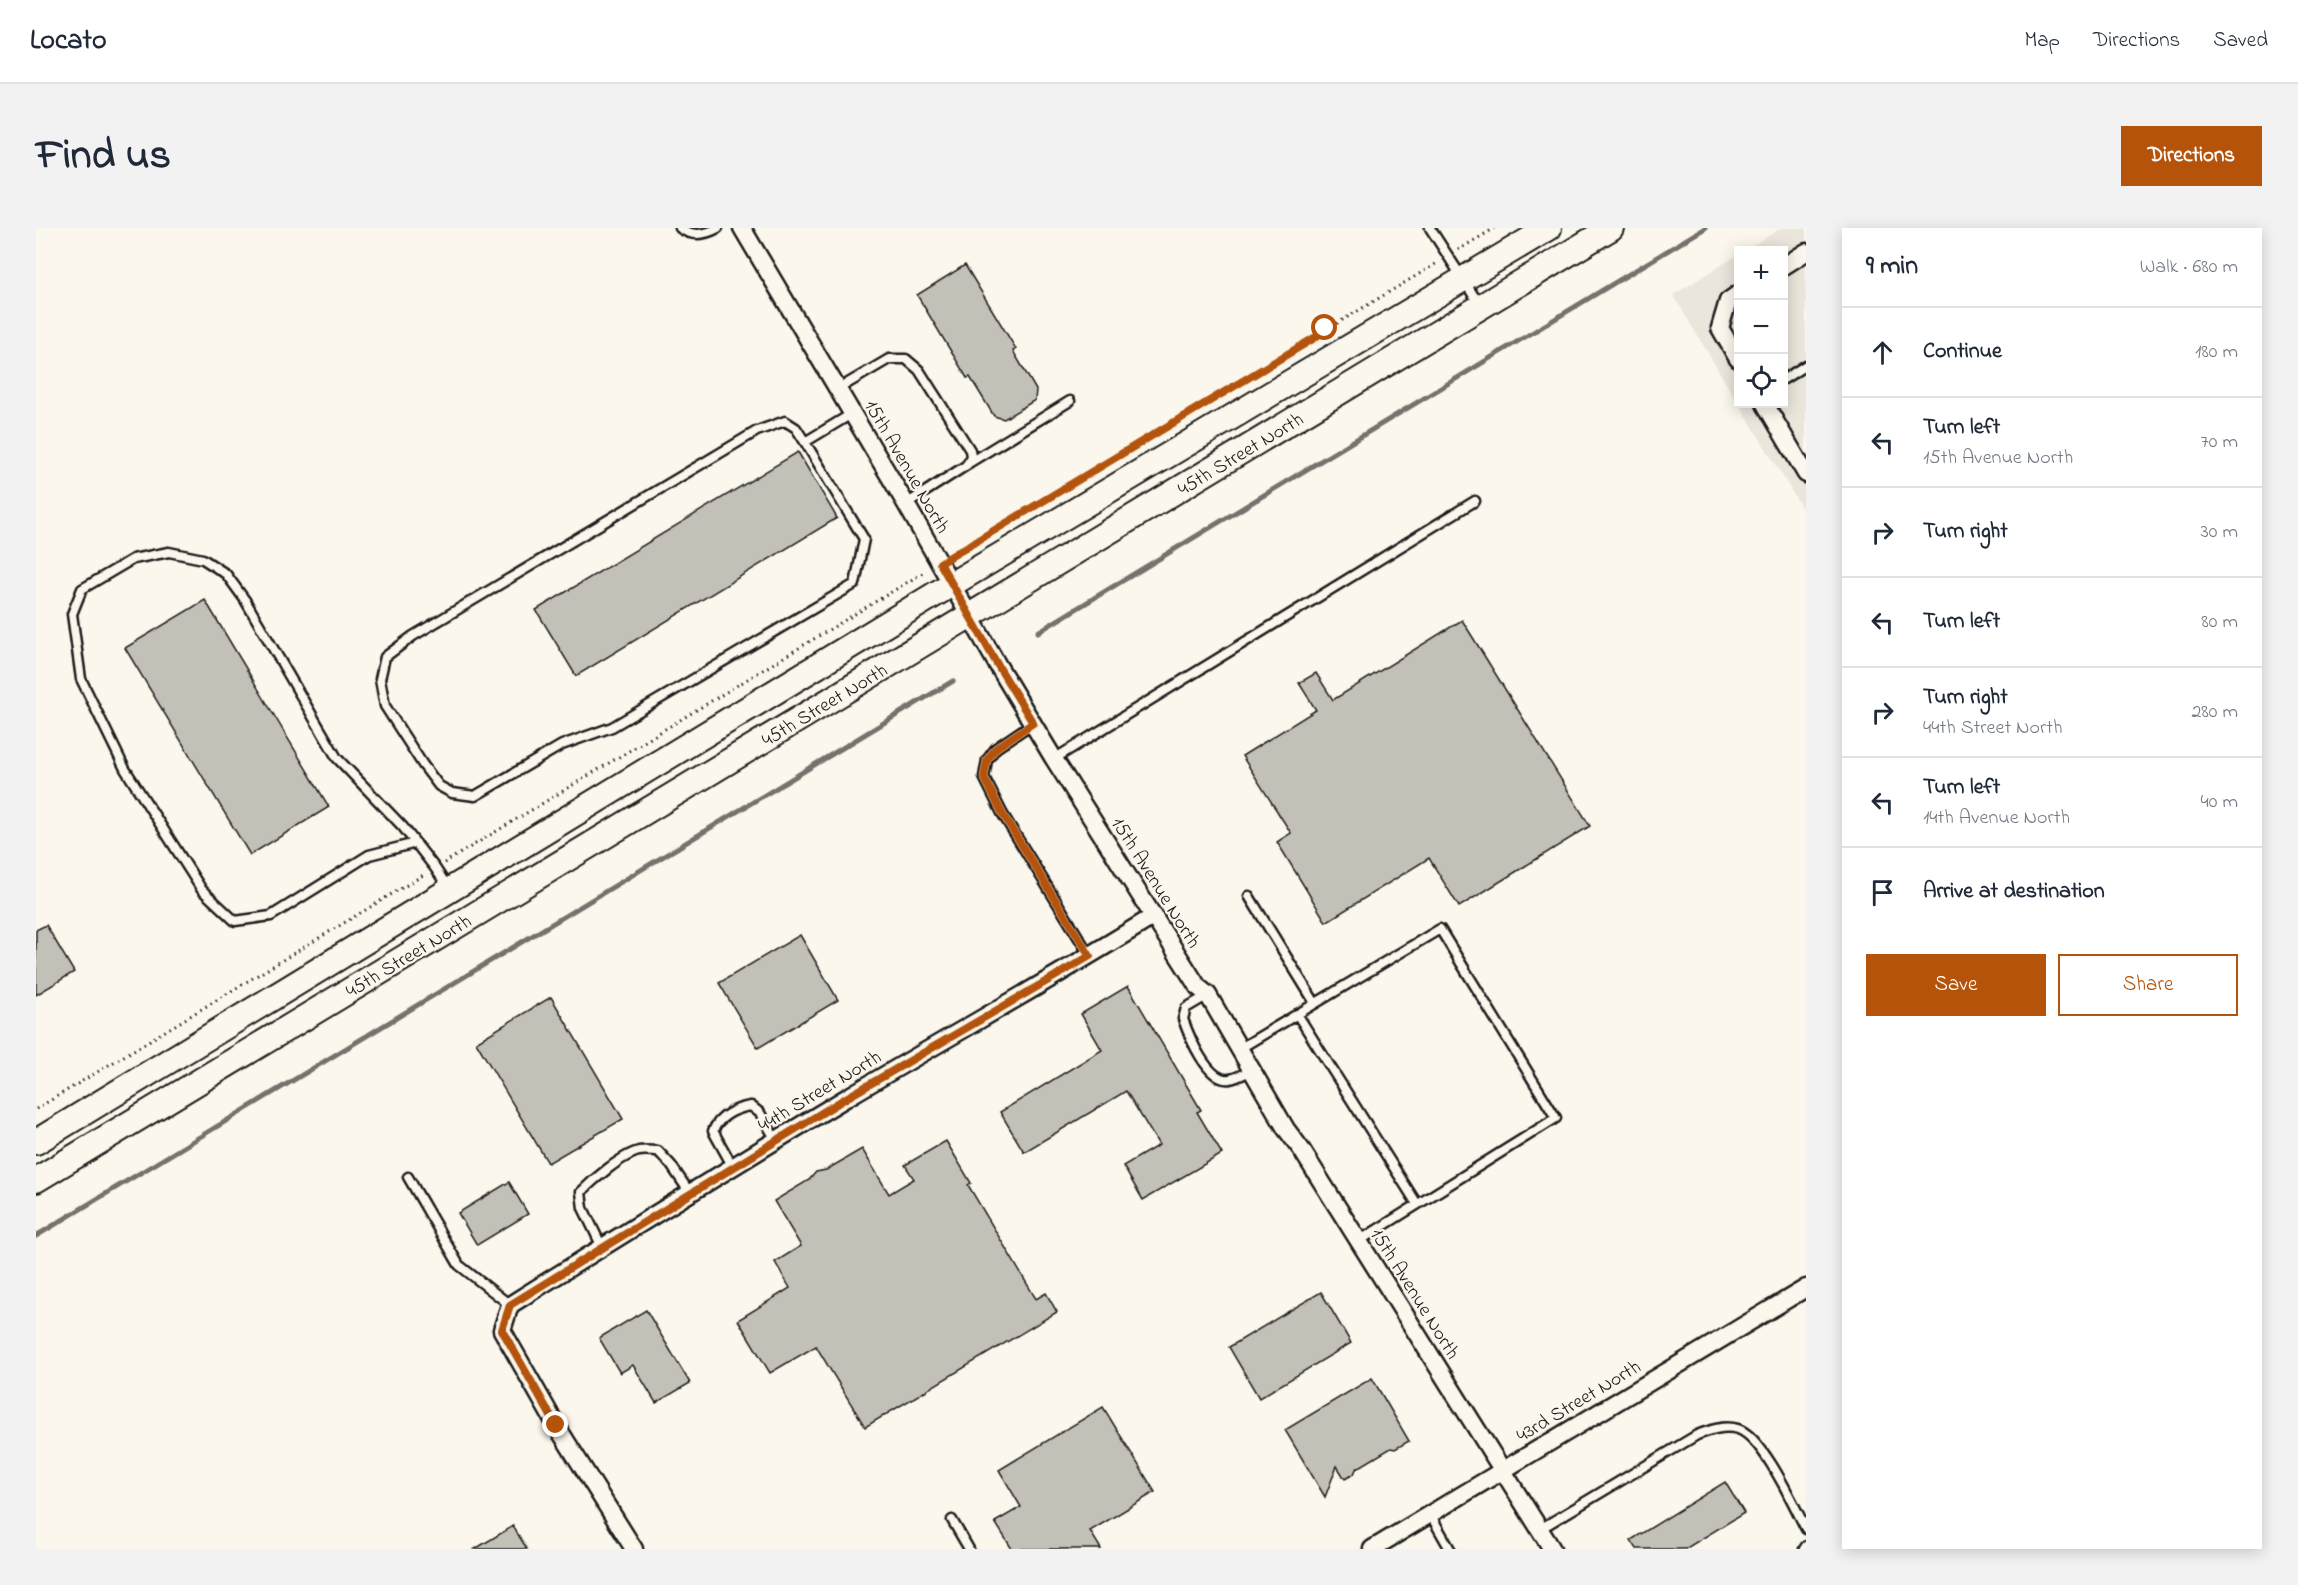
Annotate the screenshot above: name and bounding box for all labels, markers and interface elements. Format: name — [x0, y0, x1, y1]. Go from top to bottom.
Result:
text: Locato — [30, 21, 106, 62]
text: Map — [2024, 26, 2060, 56]
text: Directions — [2093, 26, 2180, 56]
text: Saved — [2213, 26, 2268, 56]
text: Find us — [36, 126, 171, 187]
button: Directions — [2121, 126, 2262, 186]
map controls — [1734, 246, 1788, 408]
button: + — [1734, 246, 1788, 300]
text: 9 min — [1866, 248, 1918, 286]
text: Walk · 680 m — [2140, 253, 2238, 282]
button: − — [1734, 300, 1788, 354]
route start — [1311, 314, 1337, 340]
icon: ahead — [1866, 336, 1899, 369]
text: Continue — [1923, 336, 2002, 368]
text: 180 m — [2195, 338, 2238, 367]
button: locate — [1734, 354, 1788, 408]
street label: 15th Avenue North — [856, 395, 956, 540]
street label: 45th Street North — [1173, 406, 1310, 504]
text: Turn left — [1923, 412, 2000, 444]
icon: left — [1866, 426, 1899, 459]
text: 70 m — [2201, 428, 2238, 457]
text: 15th Avenue North — [1923, 444, 2073, 473]
icon: right — [1866, 516, 1899, 549]
text: Turn right — [1923, 516, 2008, 548]
text: 30 m — [2201, 518, 2238, 547]
icon: left — [1866, 606, 1899, 639]
text: Turn left — [1923, 606, 2000, 638]
text: 80 m — [2201, 608, 2238, 637]
street label: 45th Street North — [757, 657, 894, 755]
text: Turn right — [1923, 682, 2008, 714]
icon: right — [1866, 696, 1899, 729]
text: 280 m — [2191, 698, 2238, 727]
text: 44th Street North — [1923, 714, 2062, 743]
text: Turn left — [1923, 772, 2000, 804]
icon: left — [1866, 786, 1899, 819]
text: 40 m — [2201, 788, 2238, 817]
text: 14th Avenue North — [1923, 804, 2070, 833]
street label: 15th Avenue North — [1103, 812, 1207, 955]
icon: arrive — [1866, 876, 1899, 909]
text: Arrive at destination — [1923, 876, 2105, 908]
street label: 45th Street North — [341, 908, 478, 1006]
button: Save — [1866, 954, 2046, 1016]
button: Share — [2058, 954, 2238, 1016]
street label: 44th Street North — [753, 1044, 888, 1140]
street label: 15th Avenue North — [1362, 1223, 1466, 1366]
street label: 43rd Street North — [1512, 1353, 1647, 1451]
route end — [542, 1411, 568, 1437]

